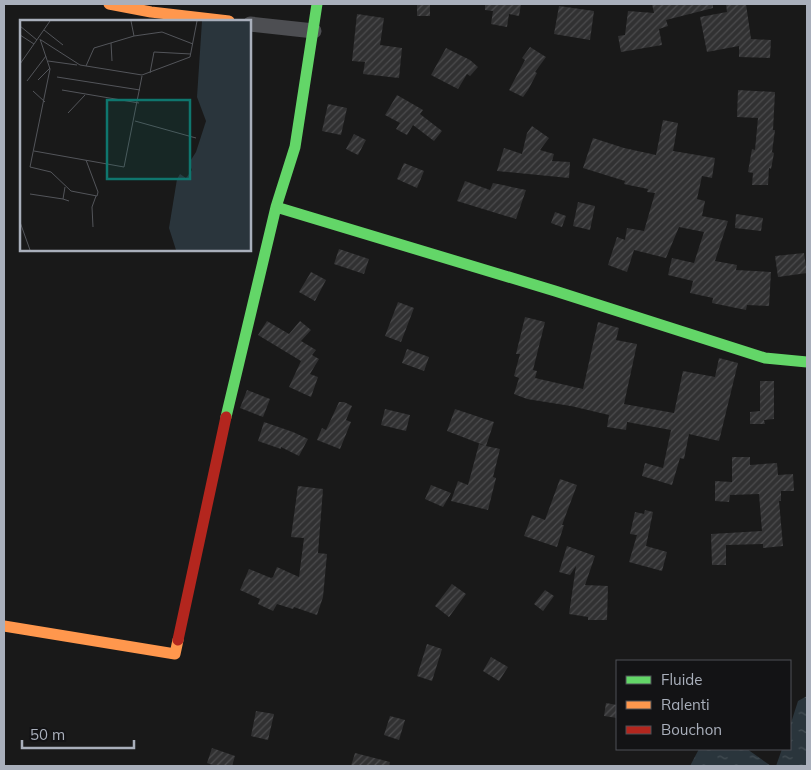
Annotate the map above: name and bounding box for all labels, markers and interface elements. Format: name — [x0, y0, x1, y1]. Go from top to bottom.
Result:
inset map — [20, 20, 251, 251]
legend — [616, 660, 791, 750]
text: Fluide — [661, 670, 702, 689]
text: Ralenti — [661, 695, 710, 714]
scale bar — [22, 718, 135, 750]
text: Bouchon — [661, 720, 722, 739]
text: 50 m — [30, 725, 65, 744]

